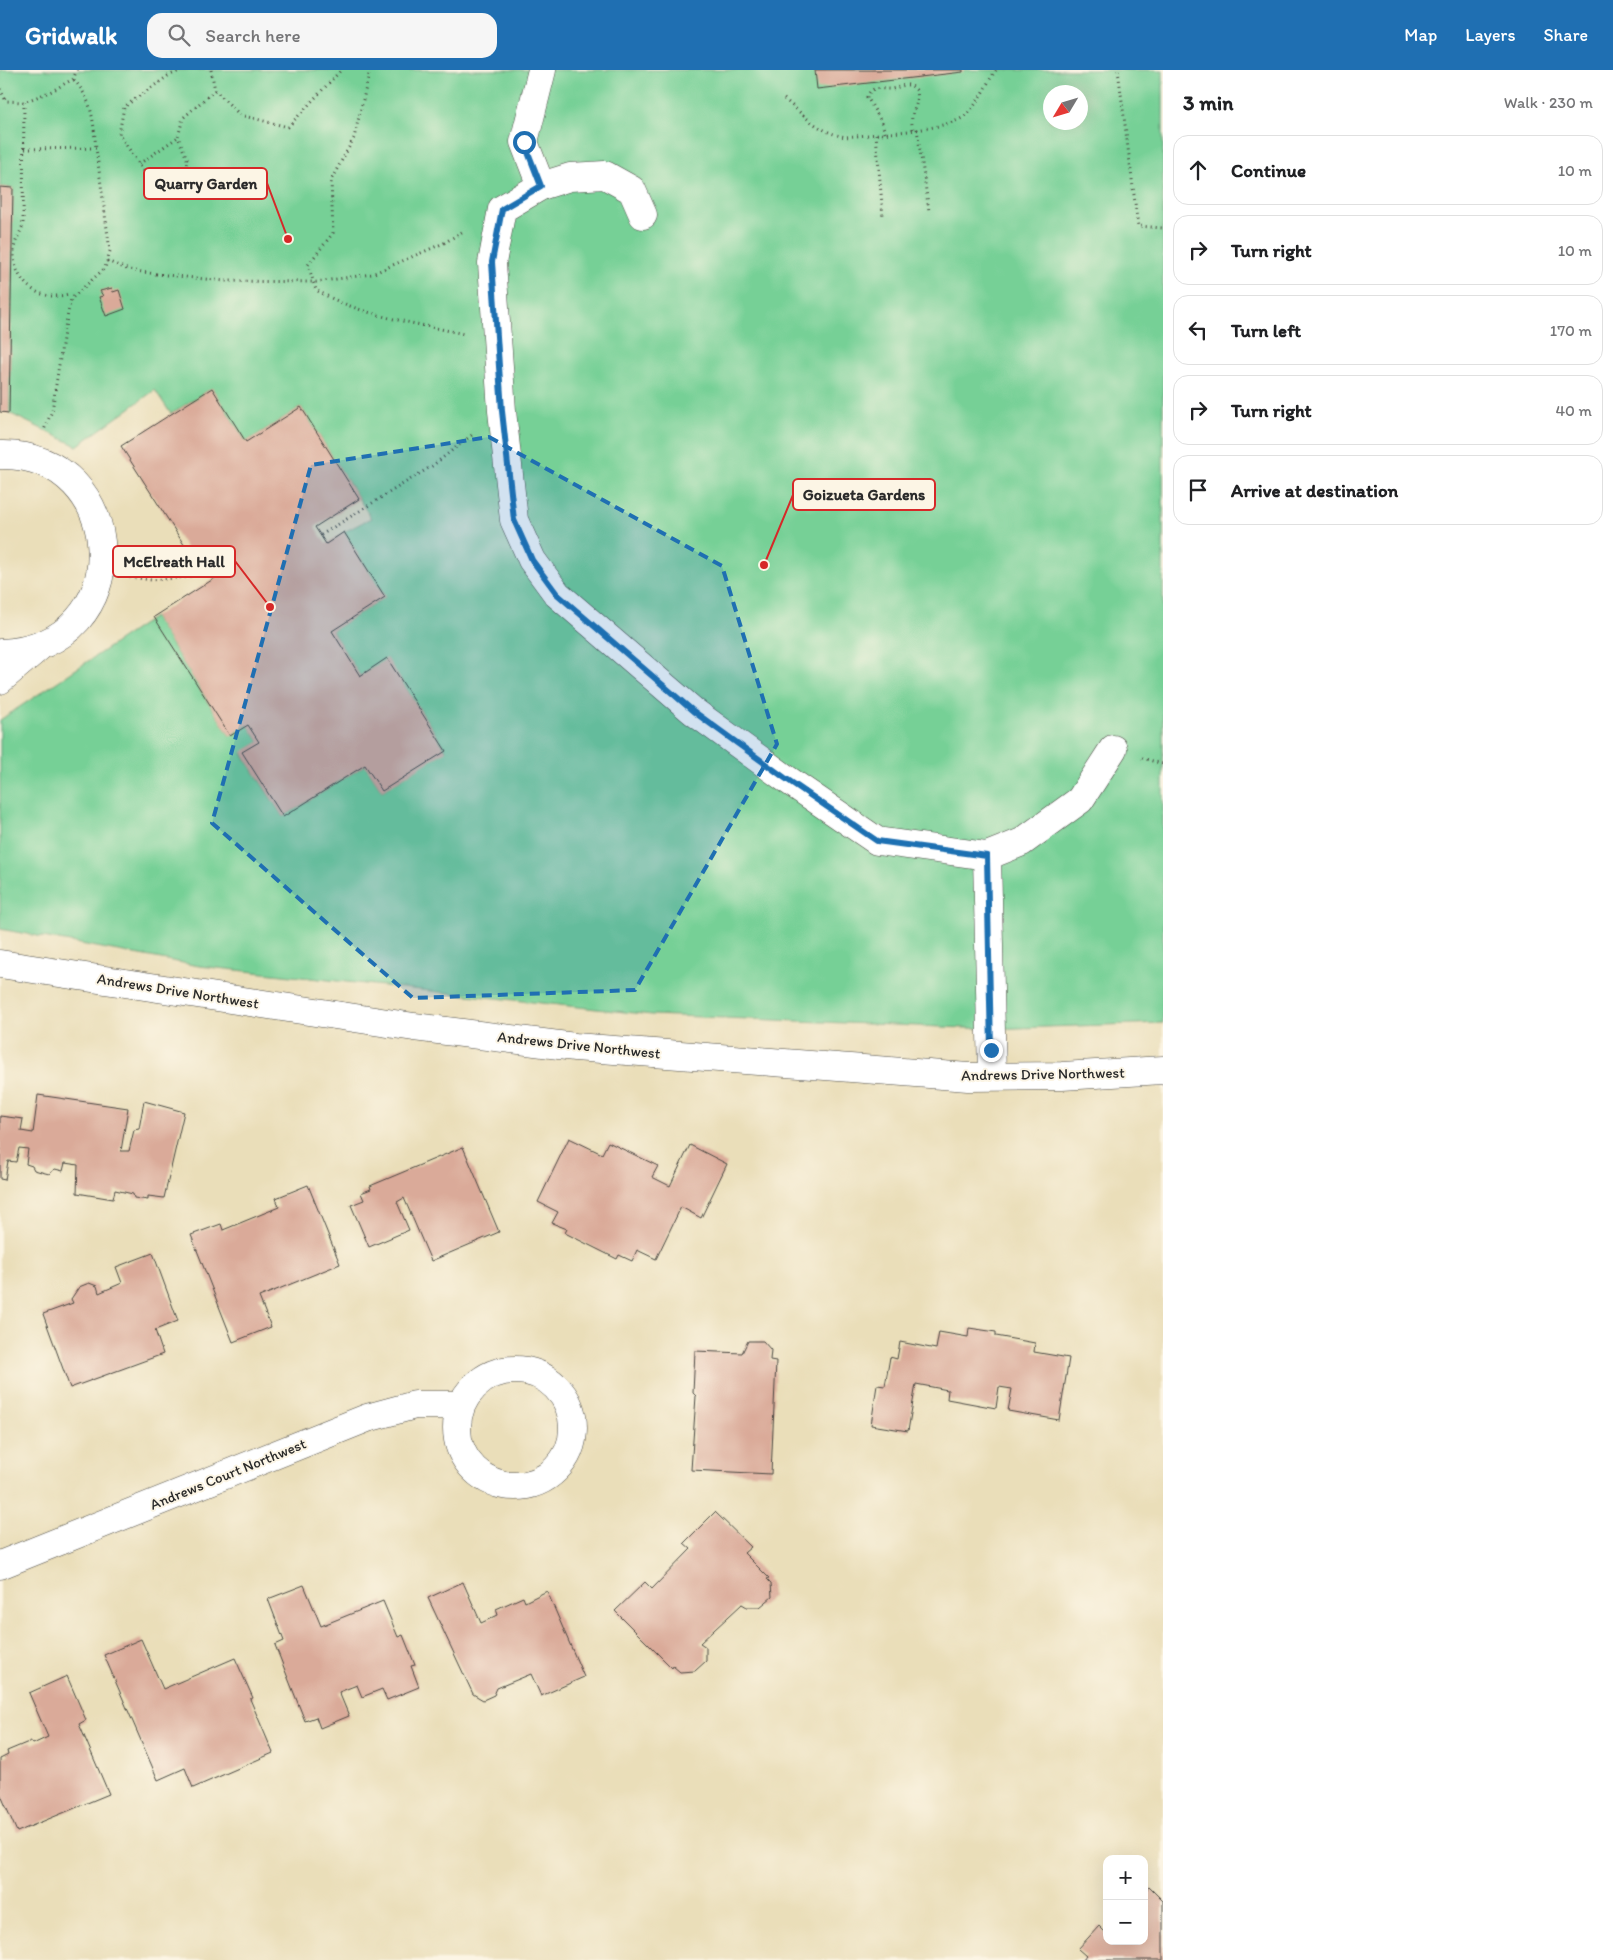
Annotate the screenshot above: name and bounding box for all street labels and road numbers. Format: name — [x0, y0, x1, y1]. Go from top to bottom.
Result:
street label: Andrews Drive Northwest — [96, 969, 261, 1013]
street label: Andrews Drive Northwest — [497, 1027, 662, 1063]
street label: Andrews Drive Northwest — [961, 1064, 1125, 1084]
street label: Andrews Court Northwest — [147, 1434, 309, 1514]

